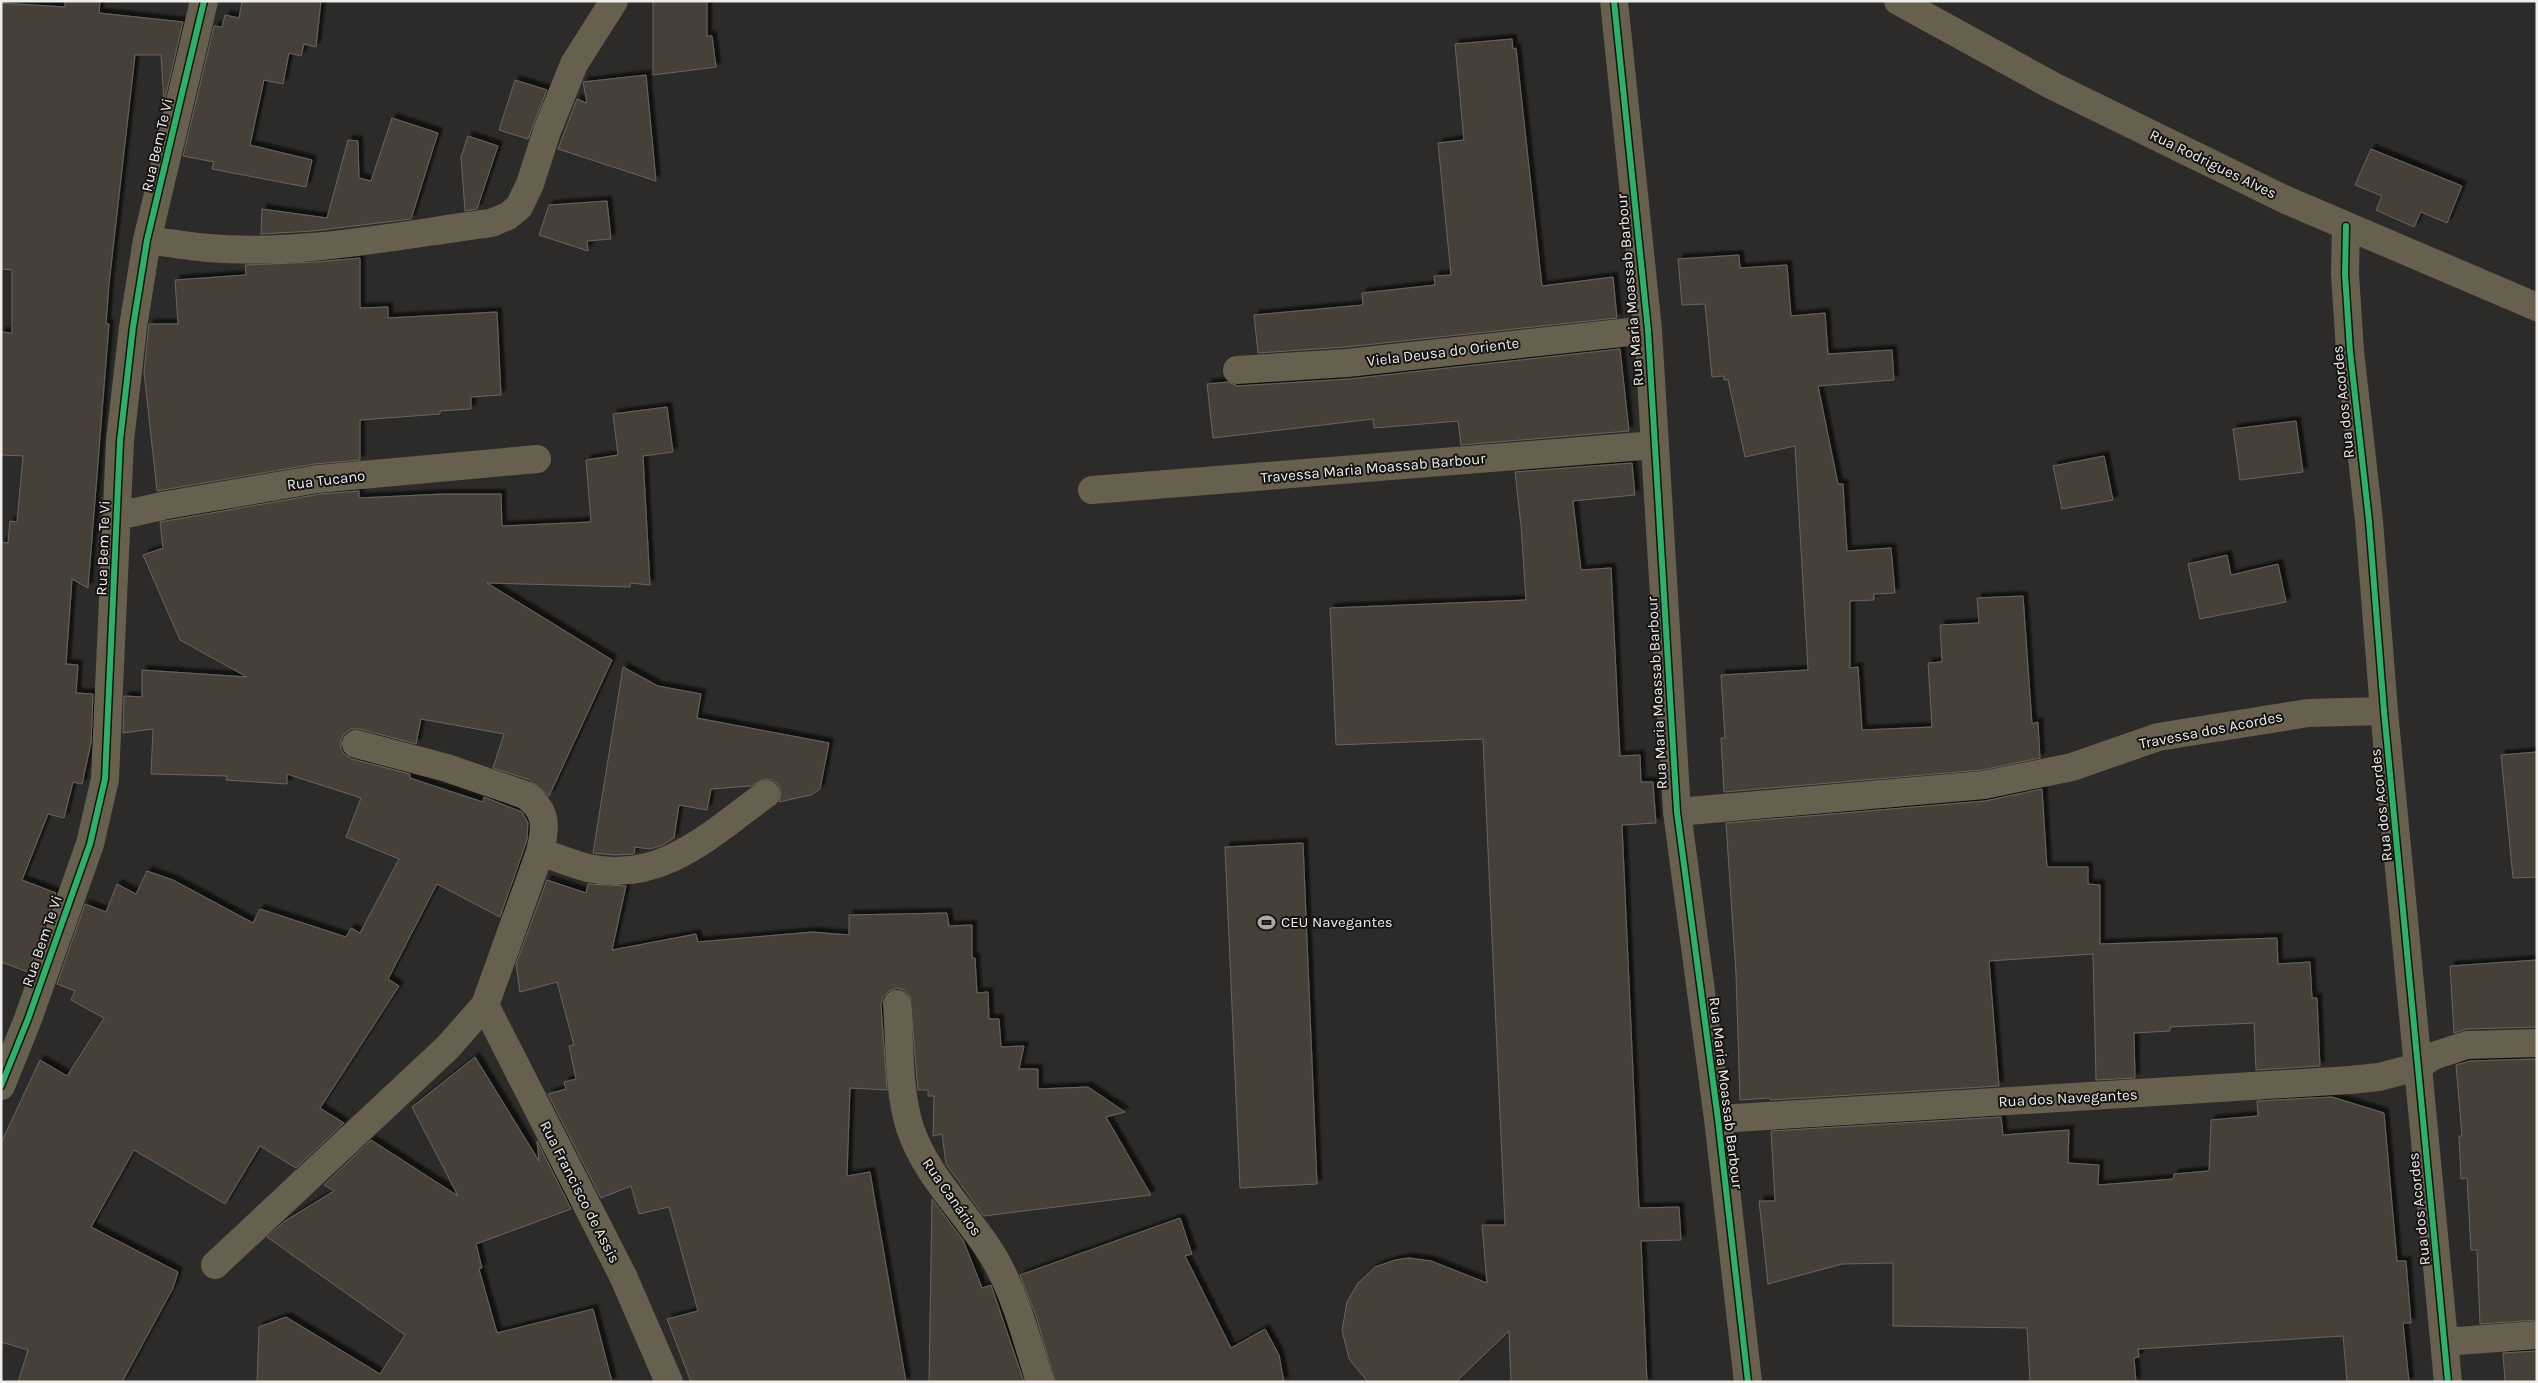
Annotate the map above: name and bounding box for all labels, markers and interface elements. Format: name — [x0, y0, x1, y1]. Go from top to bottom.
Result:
street label: Rua Bem Te Vi — [138, 97, 176, 193]
street label: Rua Rodrigues Alves — [2147, 125, 2279, 203]
street label: Rua Maria Moassab Barbour — [1613, 193, 1647, 387]
street label: Viela Deusa do Oriente — [1366, 334, 1520, 370]
street label: Rua dos Acordes — [2328, 345, 2358, 459]
street label: Travessa Maria Moassab Barbour — [1260, 449, 1487, 487]
street label: Rua Tucano — [286, 466, 366, 494]
street label: Rua Bem Te Vi — [92, 500, 114, 596]
street label: Rua Maria Moassab Barbour — [1643, 596, 1671, 790]
street label: Travessa dos Acordes — [2138, 707, 2284, 753]
street label: Rua dos Acordes — [2366, 748, 2396, 862]
street label: Rua Bem Te Vi — [18, 893, 66, 989]
sports icon: CEU Navegantes — [1257, 912, 1277, 932]
place label: CEU Navegantes — [1281, 913, 1393, 931]
street label: Rua Maria Moassab Barbour — [1705, 996, 1747, 1190]
street label: Rua dos Navegantes — [1998, 1085, 2138, 1111]
street label: Rua Francisco de Assis — [536, 1118, 624, 1266]
street label: Rua dos Acordes — [2404, 1152, 2434, 1266]
street label: Rua Canários — [919, 1155, 985, 1239]

